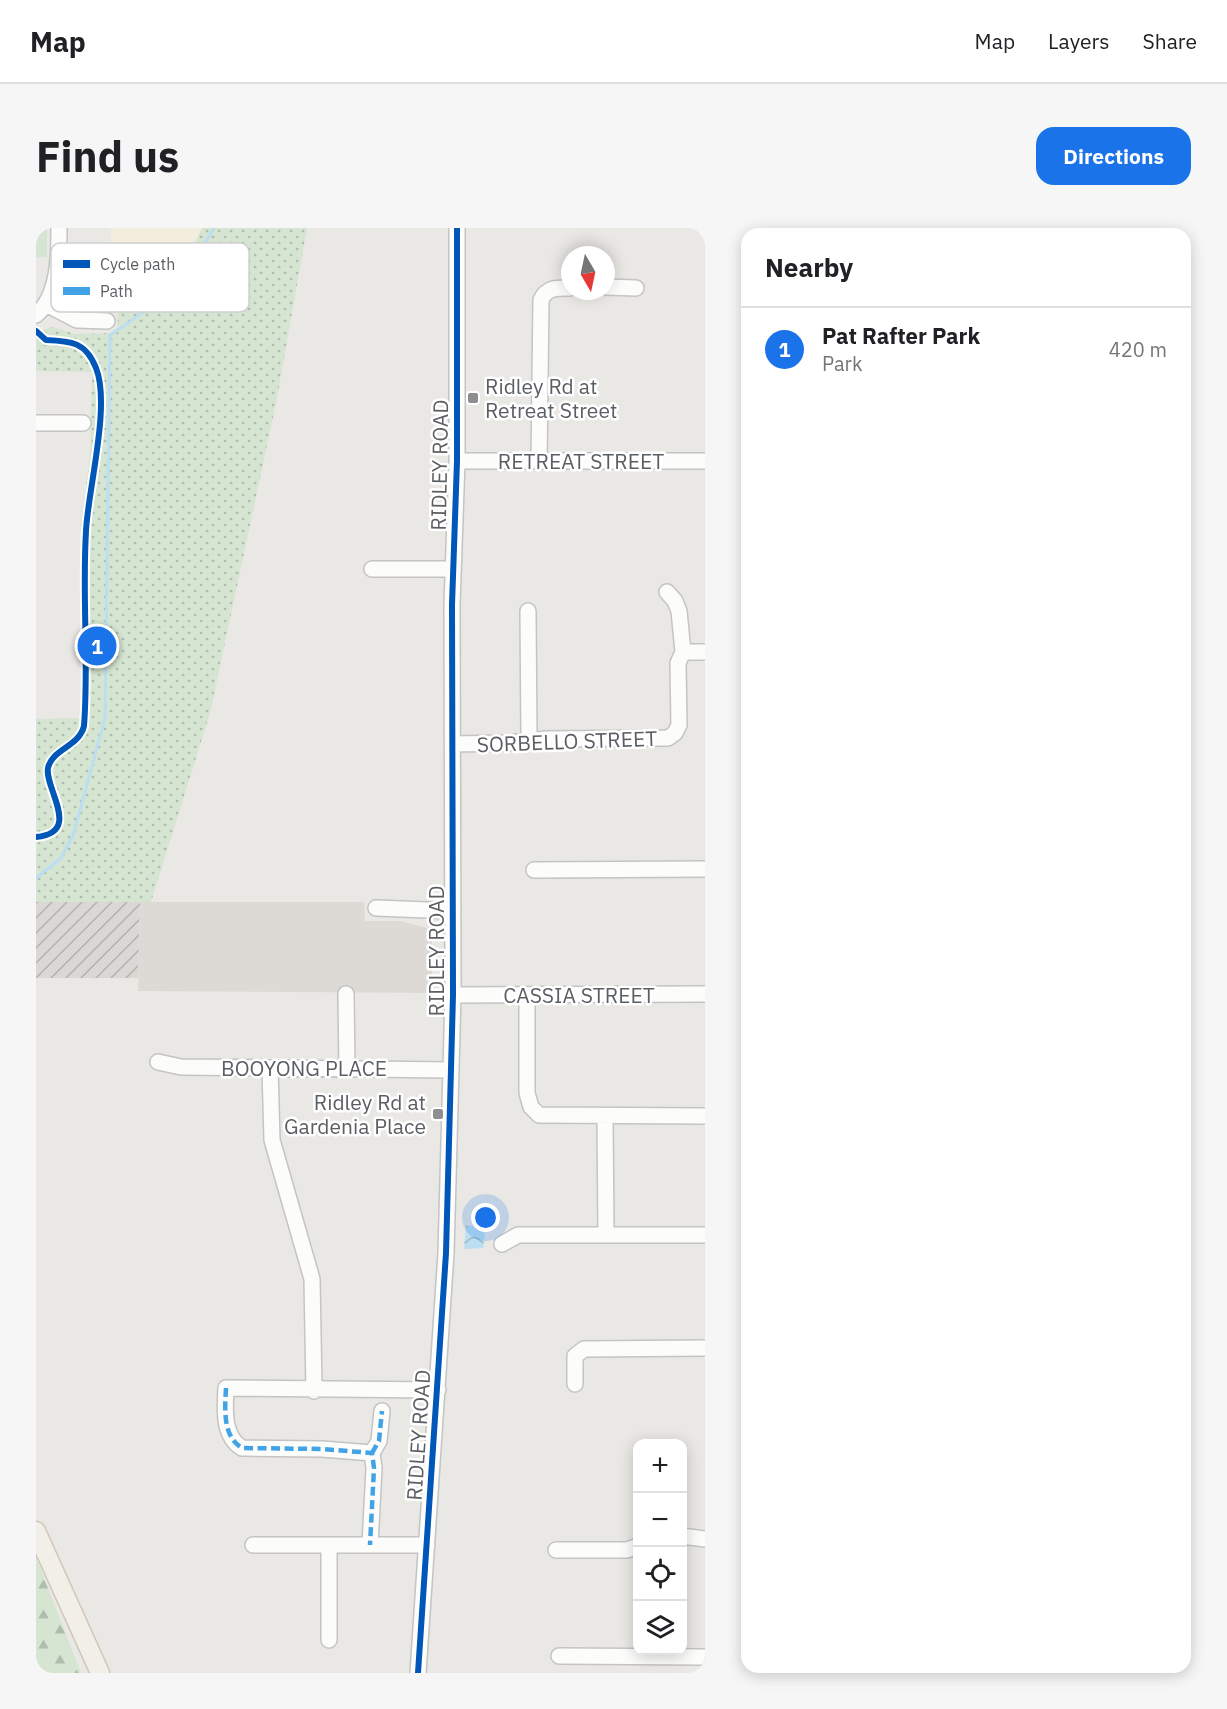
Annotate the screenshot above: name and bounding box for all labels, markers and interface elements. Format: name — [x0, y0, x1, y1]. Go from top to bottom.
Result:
text: Map — [30, 23, 86, 60]
text: Map — [975, 27, 1015, 55]
text: Layers — [1048, 27, 1110, 55]
text: Share — [1143, 27, 1197, 55]
button: Directions — [1036, 127, 1191, 185]
text: Find us — [36, 129, 179, 184]
legend — [51, 243, 249, 312]
north arrow — [561, 246, 615, 300]
text: Nearby — [765, 250, 853, 284]
text: Cycle path — [100, 254, 175, 274]
text: Path — [100, 281, 133, 301]
text: Pat Rafter Park — [822, 321, 980, 350]
text: 1 — [779, 336, 791, 363]
text: 420 m — [1109, 336, 1167, 363]
text: Park — [822, 350, 862, 377]
place label: Ridley Rd at Retreat Street — [485, 372, 617, 424]
marker: Ridley Rd at Retreat Street — [466, 391, 480, 405]
street label: RIDLEY ROAD — [424, 399, 454, 531]
street label: RETREAT STREET — [498, 447, 664, 475]
pin: 1 — [78, 624, 116, 668]
street label: SORBELLO STREET — [476, 724, 658, 758]
street label: RIDLEY ROAD — [422, 885, 450, 1017]
street label: CASSIA STREET — [503, 981, 655, 1009]
street label: BOOYONG PLACE — [221, 1054, 387, 1082]
place label: Ridley Rd at Gardenia Place — [284, 1088, 426, 1140]
marker: Ridley Rd at Gardenia Place — [431, 1107, 445, 1121]
your location — [471, 1203, 500, 1232]
street label: RIDLEY ROAD — [399, 1369, 437, 1501]
map controls — [633, 1439, 687, 1655]
button: + — [633, 1439, 687, 1493]
button: − — [633, 1493, 687, 1547]
button: locate — [633, 1547, 687, 1601]
button: layers — [633, 1601, 687, 1655]

